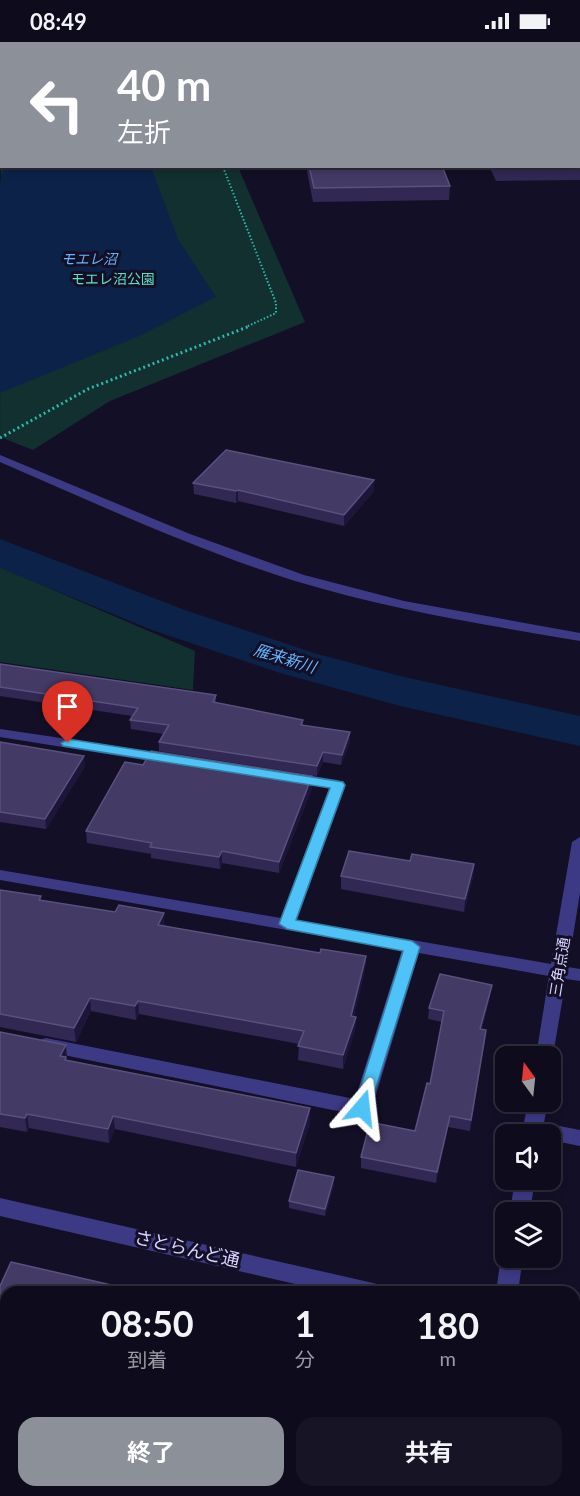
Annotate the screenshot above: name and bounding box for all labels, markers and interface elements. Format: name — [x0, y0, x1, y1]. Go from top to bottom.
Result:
text: 08:49 — [30, 8, 87, 35]
text: 40 m — [117, 60, 211, 110]
icon: left — [18, 66, 96, 144]
text: 左折 — [117, 115, 171, 148]
water label: モエレ沼 — [61, 250, 119, 267]
park label: モエレ沼公園 — [71, 270, 155, 287]
water label: 雁来新川 — [252, 639, 320, 677]
pin — [42, 681, 93, 743]
icon: arrive — [51, 690, 84, 723]
street label: 三角点通 — [545, 936, 573, 998]
north arrow — [495, 1046, 561, 1112]
map controls — [495, 1046, 561, 1268]
position arrow — [330, 1076, 394, 1140]
button: sound — [495, 1124, 561, 1190]
button: layers — [495, 1202, 561, 1268]
street label: さとらんど通 — [132, 1225, 242, 1271]
text: 08:50 — [101, 1301, 194, 1345]
text: 1 — [295, 1301, 316, 1345]
text: 180 — [416, 1303, 479, 1347]
text: m — [440, 1346, 456, 1370]
text: 到着 — [127, 1347, 167, 1371]
text: 分 — [295, 1347, 315, 1371]
button: 終了 — [18, 1417, 284, 1486]
button: 共有 — [296, 1417, 562, 1486]

